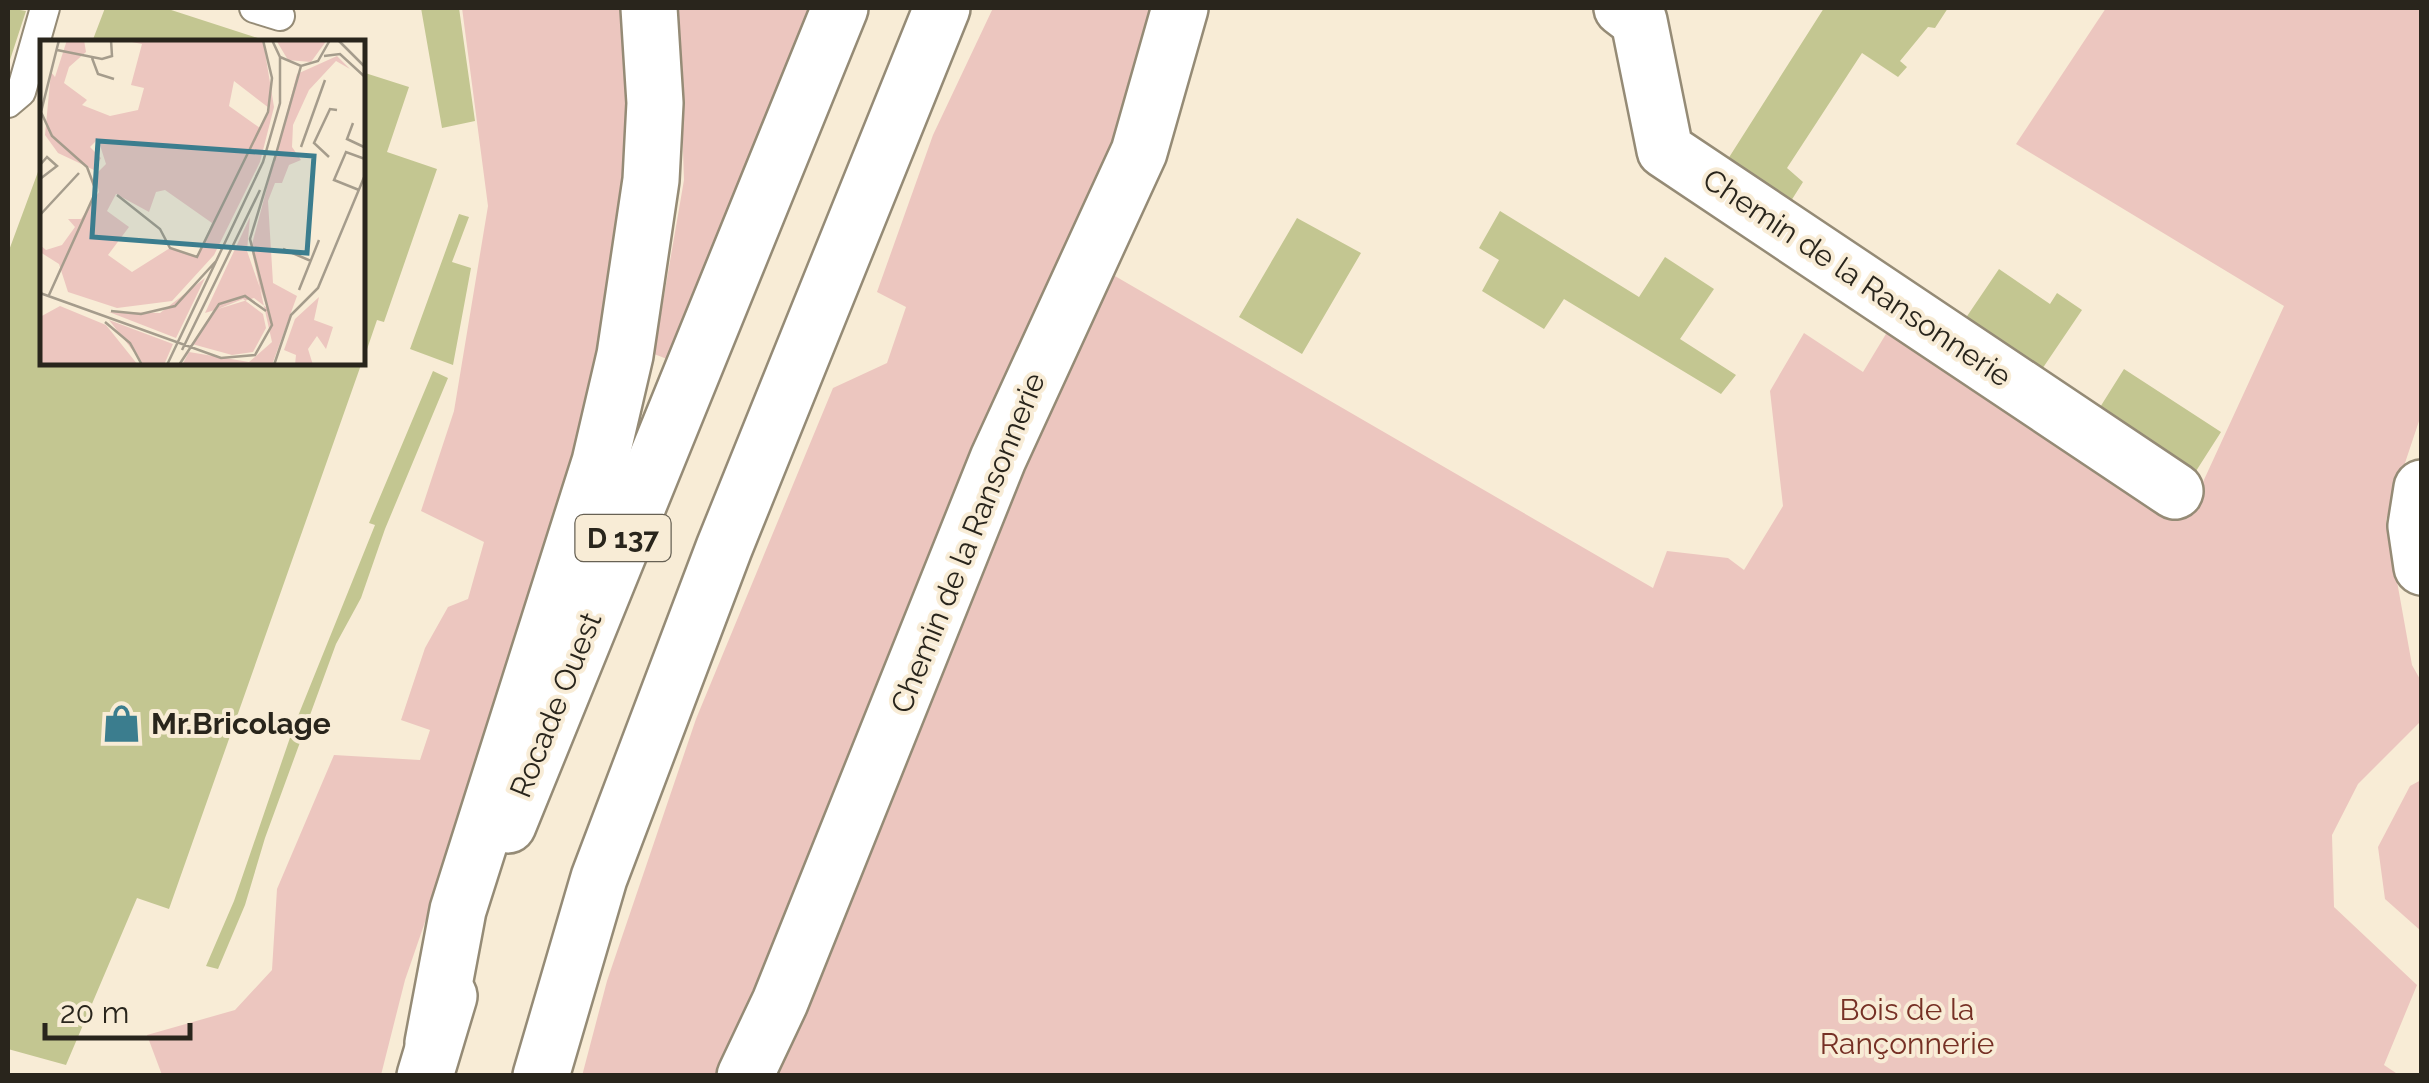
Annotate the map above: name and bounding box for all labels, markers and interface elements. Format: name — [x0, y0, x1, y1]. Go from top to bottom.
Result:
inset map — [40, 40, 365, 365]
street label: Chemin de la Ransonnerie — [1697, 161, 2018, 394]
street label: Chemin de la Ransonnerie — [883, 368, 1052, 718]
road number: D 137 — [576, 515, 670, 561]
street label: Rocade Ouest — [503, 607, 609, 802]
shop icon: Mr.Bricolage — [100, 703, 142, 745]
place label: Mr.Bricolage — [151, 706, 331, 741]
scale bar — [45, 978, 190, 1040]
park label: Bois de la Rançonnerie — [1820, 992, 1994, 1061]
text: 20 m — [60, 995, 129, 1030]

